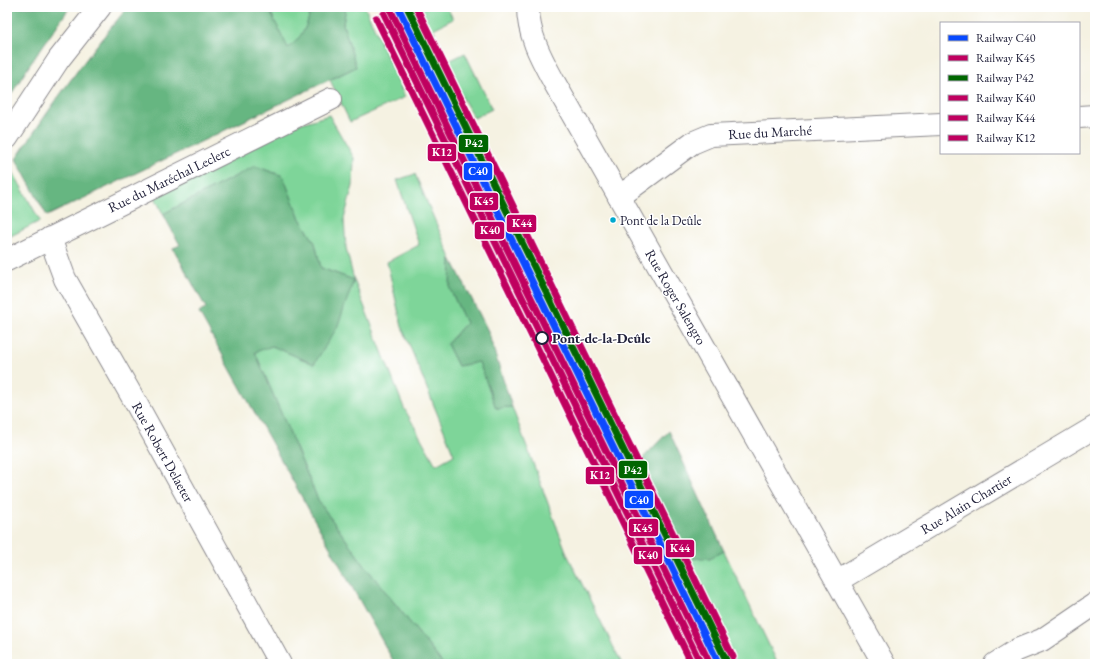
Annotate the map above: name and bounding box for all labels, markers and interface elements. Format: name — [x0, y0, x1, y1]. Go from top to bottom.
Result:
legend — [940, 22, 1080, 154]
text: Railway C40 — [976, 30, 1036, 46]
text: Railway K45 — [976, 50, 1035, 66]
text: Railway P42 — [976, 70, 1034, 86]
text: Railway K40 — [976, 90, 1035, 106]
text: Railway K44 — [976, 110, 1035, 126]
street label: Rue du Marché — [728, 121, 813, 143]
text: Railway K12 — [976, 130, 1035, 146]
line badge: P42 — [458, 134, 489, 153]
text: P42 — [465, 136, 483, 150]
street label: Rue du Maréchal Leclerc — [105, 141, 233, 216]
line badge: K12 — [427, 143, 457, 162]
text: K12 — [432, 145, 452, 159]
line badge: C40 — [463, 162, 493, 181]
text: C40 — [468, 164, 488, 178]
line badge: K45 — [469, 192, 499, 211]
text: K45 — [474, 194, 494, 208]
place label: Pont de la Deûle — [620, 212, 702, 229]
line badge: K44 — [506, 214, 537, 233]
marker: Pont de la Deûle — [608, 215, 618, 225]
text: K44 — [512, 216, 532, 230]
line badge: K40 — [474, 221, 505, 240]
text: K40 — [480, 223, 500, 237]
street label: Rue Roger Salengro — [641, 246, 711, 348]
place label: Pont-de-la-Deûle — [552, 329, 651, 347]
marker: Pont-de-la-Deûle — [535, 331, 549, 345]
street label: Rue Robert Delaeter — [128, 399, 198, 506]
line badge: P42 — [618, 460, 648, 479]
text: P42 — [624, 463, 642, 477]
line badge: K12 — [585, 466, 615, 485]
text: K12 — [590, 468, 610, 482]
street label: Rue Alain Chartier — [917, 470, 1015, 538]
line badge: C40 — [624, 490, 654, 509]
text: C40 — [629, 493, 649, 507]
line badge: K45 — [628, 518, 659, 537]
text: K45 — [633, 521, 653, 535]
line badge: K44 — [665, 539, 695, 558]
text: K44 — [670, 541, 690, 555]
line badge: K40 — [633, 546, 663, 565]
text: K40 — [638, 548, 658, 562]

